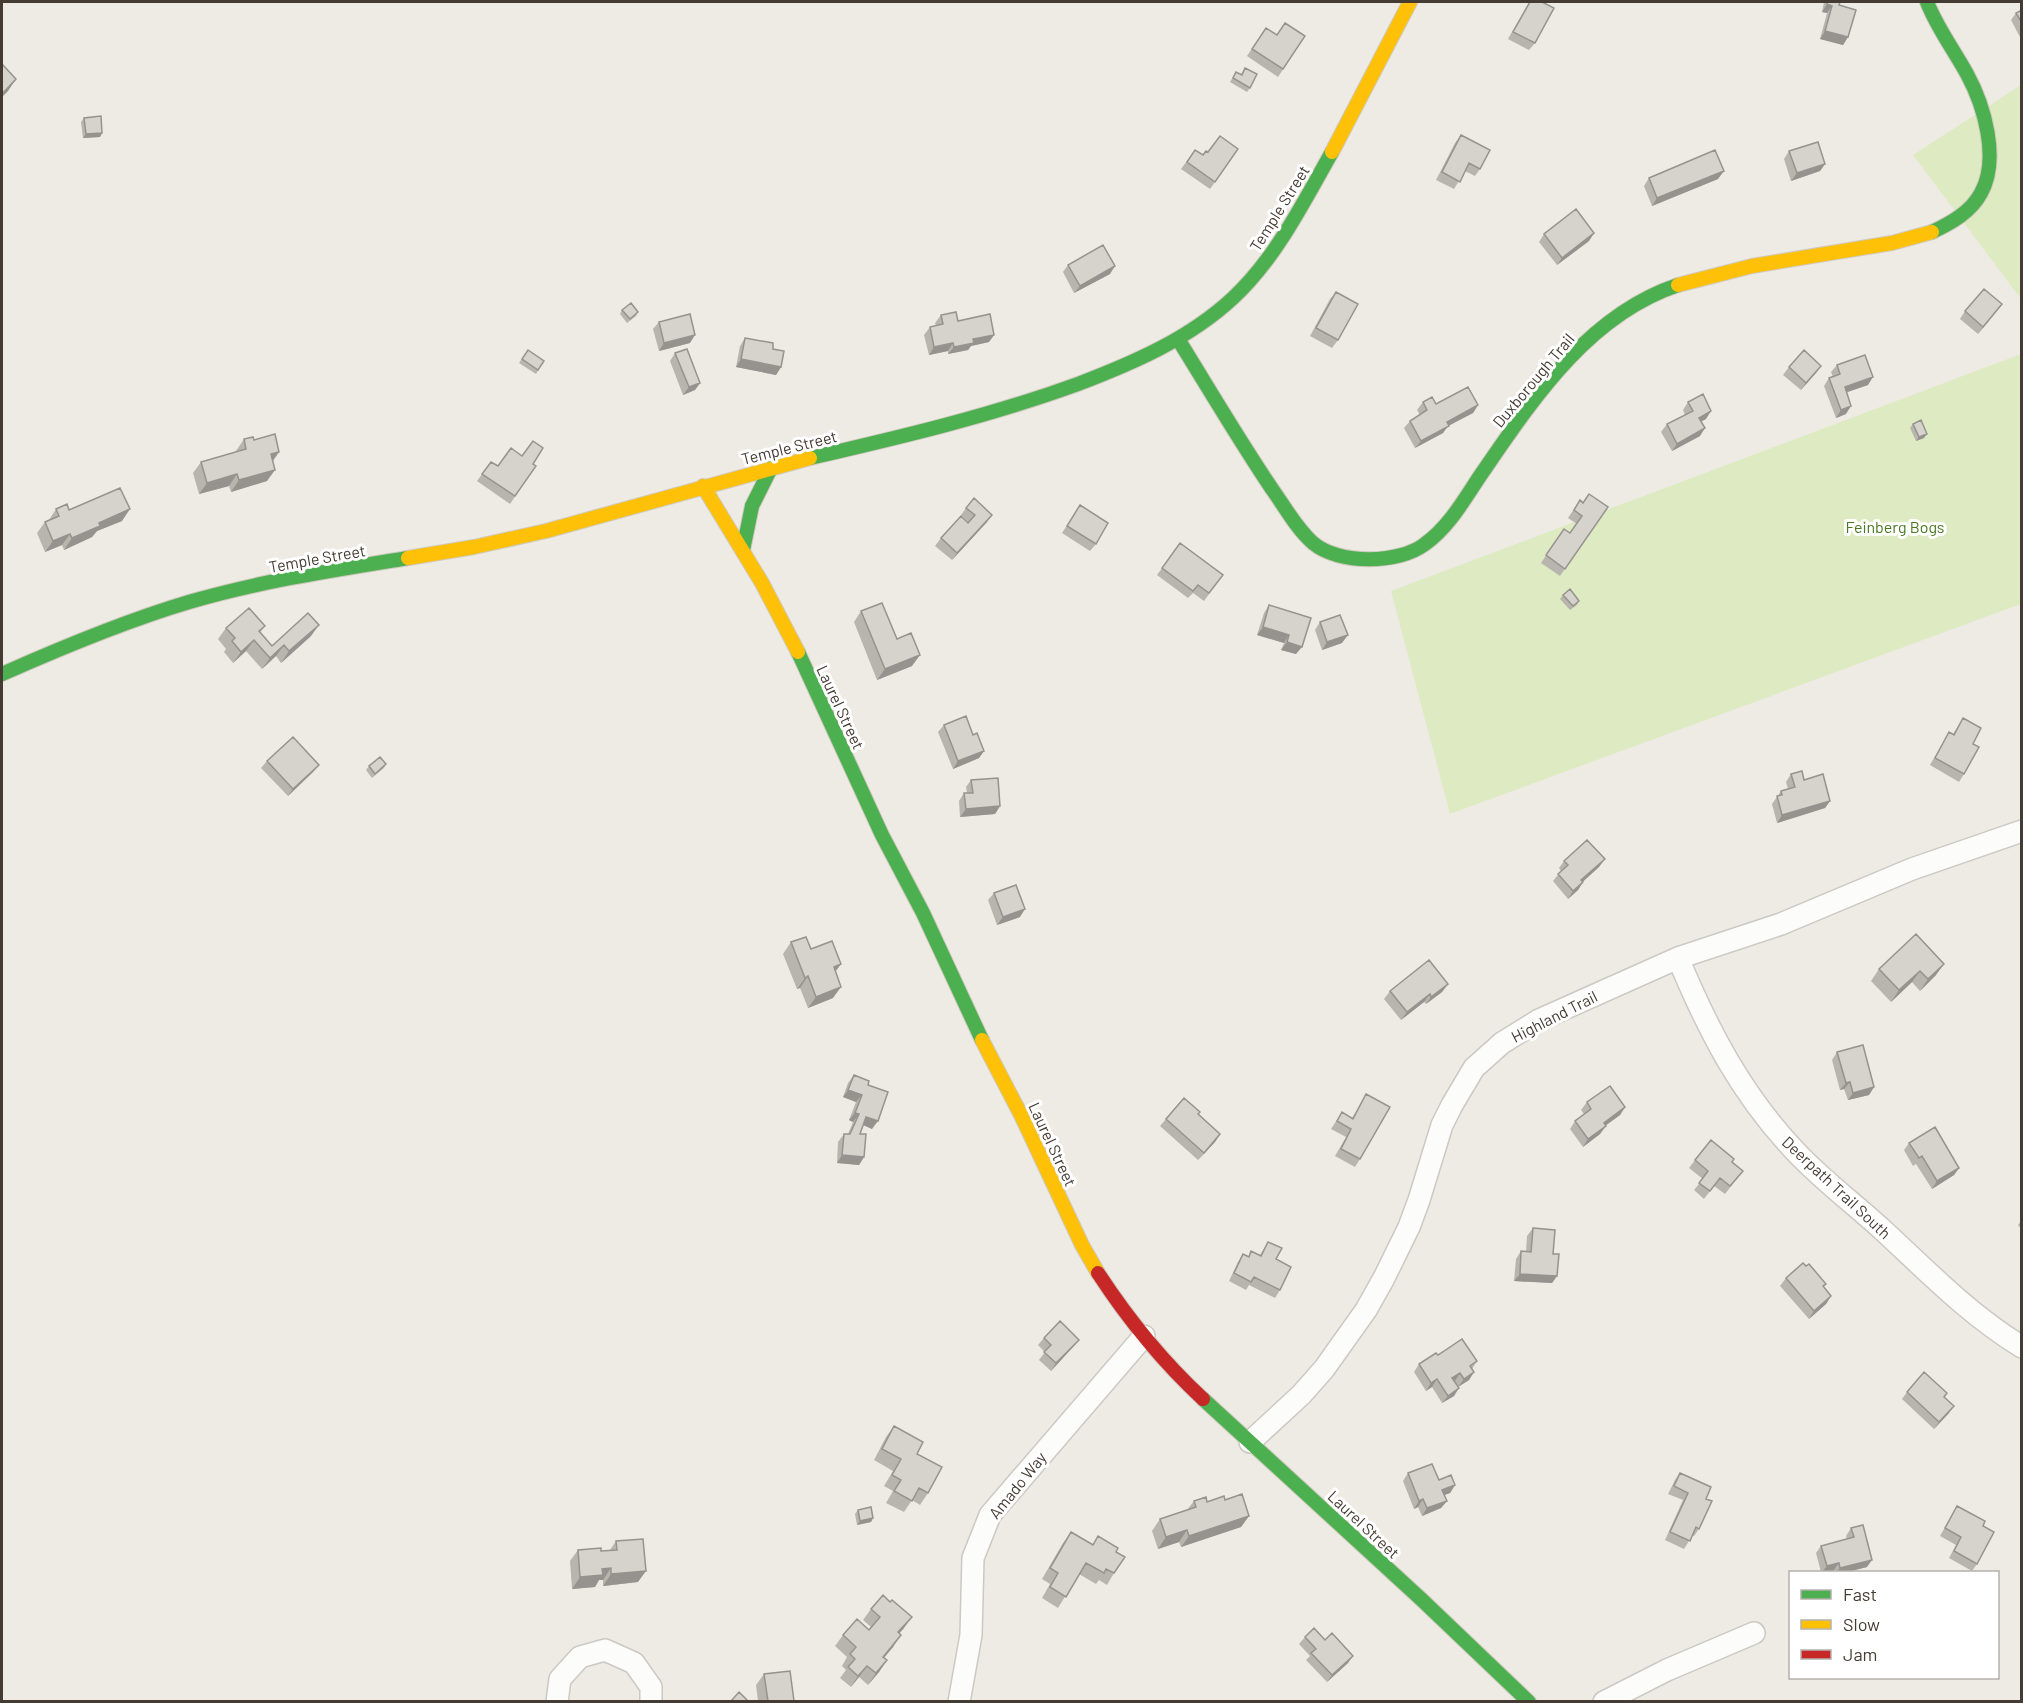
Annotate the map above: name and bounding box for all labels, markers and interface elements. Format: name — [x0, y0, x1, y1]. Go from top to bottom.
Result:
street label: Temple Street — [1245, 162, 1313, 254]
street label: Duxborough Trail — [1488, 329, 1578, 431]
street label: Temple Street — [739, 426, 839, 468]
park label: Feinberg Bogs — [1845, 517, 1945, 536]
street label: Temple Street — [267, 540, 367, 576]
street label: Laurel Street — [813, 662, 869, 752]
street label: Highland Trail — [1508, 986, 1600, 1046]
street label: Laurel Street — [1025, 1099, 1081, 1189]
street label: Deerpath Trail South — [1779, 1132, 1895, 1242]
street label: Amado Way — [984, 1447, 1050, 1522]
street label: Laurel Street — [1324, 1486, 1404, 1562]
legend — [1789, 1571, 1999, 1679]
text: Fast — [1843, 1583, 1877, 1605]
text: Slow — [1843, 1613, 1880, 1635]
text: Jam — [1843, 1643, 1877, 1665]

